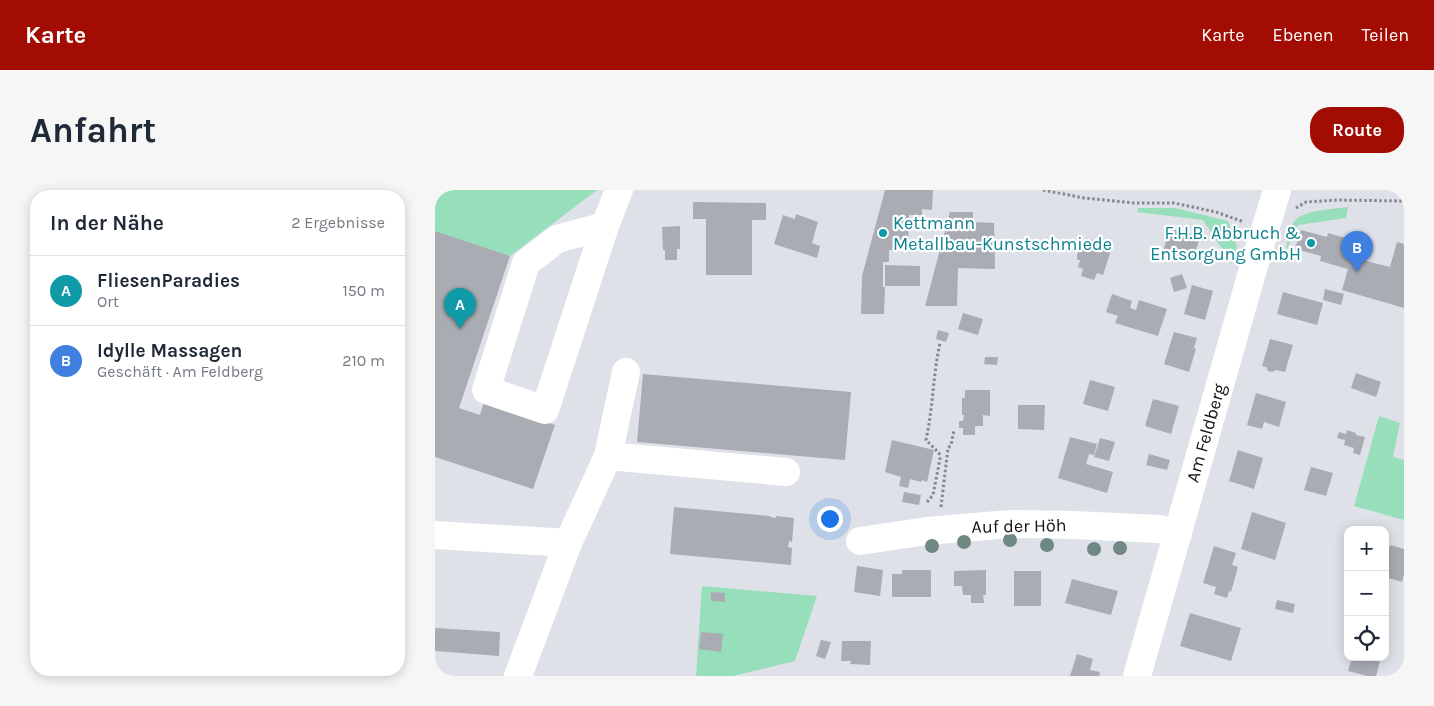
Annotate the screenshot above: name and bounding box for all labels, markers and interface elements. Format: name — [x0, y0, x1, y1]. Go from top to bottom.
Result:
text: Karte — [25, 21, 86, 49]
text: Karte — [1201, 24, 1245, 46]
text: Ebenen — [1273, 24, 1334, 46]
text: Teilen — [1362, 24, 1409, 46]
button: Route — [1310, 107, 1404, 153]
text: Anfahrt — [30, 110, 156, 151]
text: In der Nähe — [50, 211, 164, 235]
place label: Kettmann Metallbau-Kunstschmiede — [893, 212, 1112, 255]
text: 2 Ergebnisse — [291, 213, 385, 232]
place label: F.H.B. Abbruch & Entsorgung GmbH — [1150, 222, 1301, 265]
marker: Kettmann Metallbau-Kunstschmiede — [877, 227, 889, 239]
pin: B — [1341, 231, 1373, 272]
marker: F.H.B. Abbruch & Entsorgung GmbH — [1305, 237, 1317, 249]
text: FliesenParadies — [97, 270, 240, 292]
text: A — [61, 281, 71, 300]
text: 150 m — [342, 281, 385, 300]
pin: A — [444, 288, 476, 329]
text: Ort — [97, 292, 119, 311]
text: Idylle Massagen — [97, 340, 242, 362]
text: B — [61, 351, 71, 370]
text: 210 m — [342, 351, 385, 370]
text: Geschäft · Am Feldberg — [97, 362, 263, 381]
street label: Am Feldberg — [1181, 381, 1231, 485]
your location — [817, 506, 843, 532]
street label: Auf der Höh — [971, 514, 1067, 538]
map controls — [1344, 526, 1389, 661]
button: + — [1344, 526, 1389, 571]
button: − — [1344, 571, 1389, 616]
button: locate — [1344, 616, 1389, 661]

